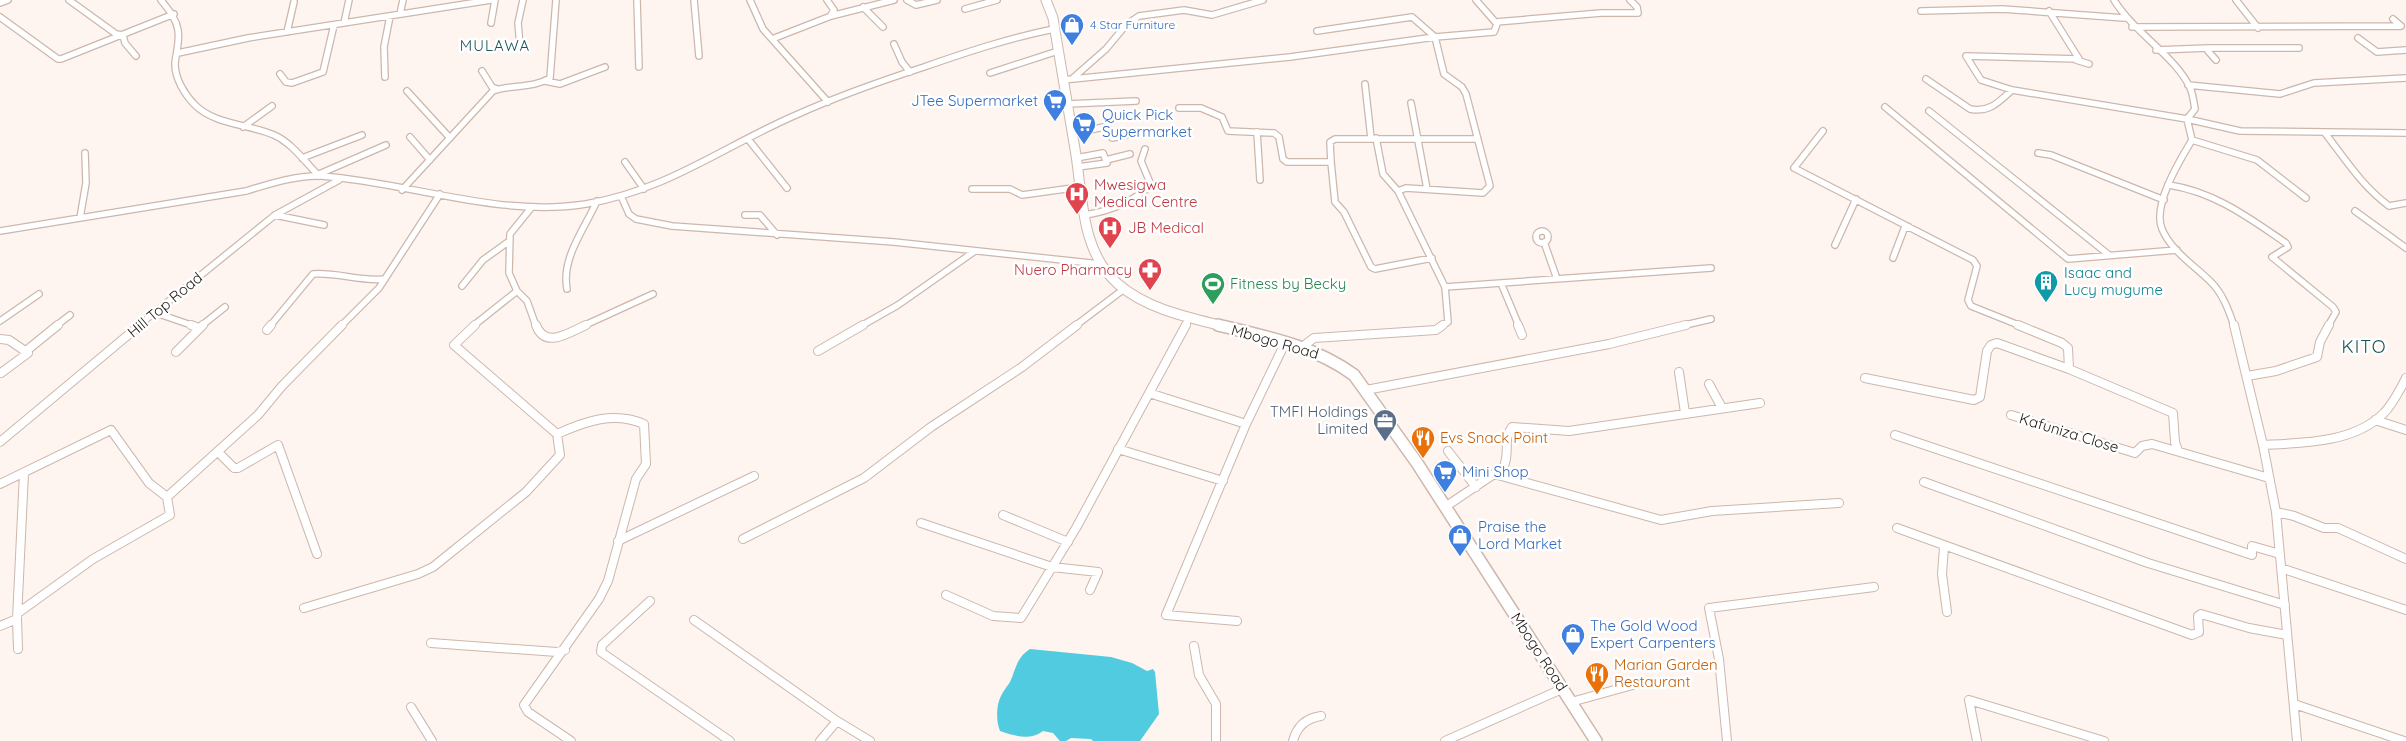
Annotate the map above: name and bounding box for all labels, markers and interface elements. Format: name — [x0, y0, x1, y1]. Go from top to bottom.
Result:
shop icon: 4 Star Furniture — [1059, 12, 1085, 46]
place label: 4 Star Furniture — [1090, 17, 1175, 32]
district label: MULAWA — [460, 36, 530, 55]
supermarket icon: JTee Supermarket — [1042, 88, 1068, 122]
place label: JTee Supermarket — [911, 91, 1038, 110]
place label: Quick Pick Supermarket — [1102, 105, 1192, 141]
supermarket icon: Quick Pick Supermarket — [1071, 111, 1097, 145]
place label: Mwesigwa Medical Centre — [1094, 175, 1198, 211]
hospital icon: Mwesigwa Medical Centre — [1064, 181, 1090, 215]
hospital icon: JB Medical — [1097, 215, 1123, 249]
place label: JB Medical — [1128, 218, 1204, 237]
pharmacy icon: Nuero Pharmacy — [1137, 257, 1163, 291]
place label: Nuero Pharmacy — [1014, 260, 1132, 279]
place label: Isaac and Lucy mugume — [2064, 263, 2163, 299]
street label: Hill Top Road — [123, 268, 206, 341]
building icon: Isaac and Lucy mugume — [2033, 269, 2059, 303]
sports icon: Fitness by Becky — [1200, 271, 1226, 305]
place label: Fitness by Becky — [1230, 274, 1346, 293]
street label: Mbogo Road — [1229, 320, 1321, 363]
district label: KITO — [2342, 335, 2386, 358]
place label: TMFI Holdings Limited — [1270, 402, 1368, 438]
office icon: TMFI Holdings Limited — [1372, 408, 1398, 442]
street label: Kafuniza Close — [2017, 408, 2121, 457]
restaurant icon: Evs Snack Point — [1410, 425, 1436, 459]
place label: Evs Snack Point — [1440, 428, 1548, 447]
supermarket icon: Mini Shop — [1432, 459, 1458, 493]
place label: Mini Shop — [1462, 462, 1529, 481]
place label: Praise the Lord Market — [1478, 517, 1562, 553]
shop icon: Praise the Lord Market — [1447, 523, 1473, 557]
street label: Mbogo Road — [1507, 609, 1572, 695]
place label: The Gold Wood Expert Carpenters — [1590, 616, 1716, 652]
shop icon: The Gold Wood Expert Carpenters — [1560, 622, 1586, 656]
place label: Marian Garden Restaurant — [1614, 655, 1718, 691]
restaurant icon: Marian Garden Restaurant — [1584, 661, 1610, 695]

